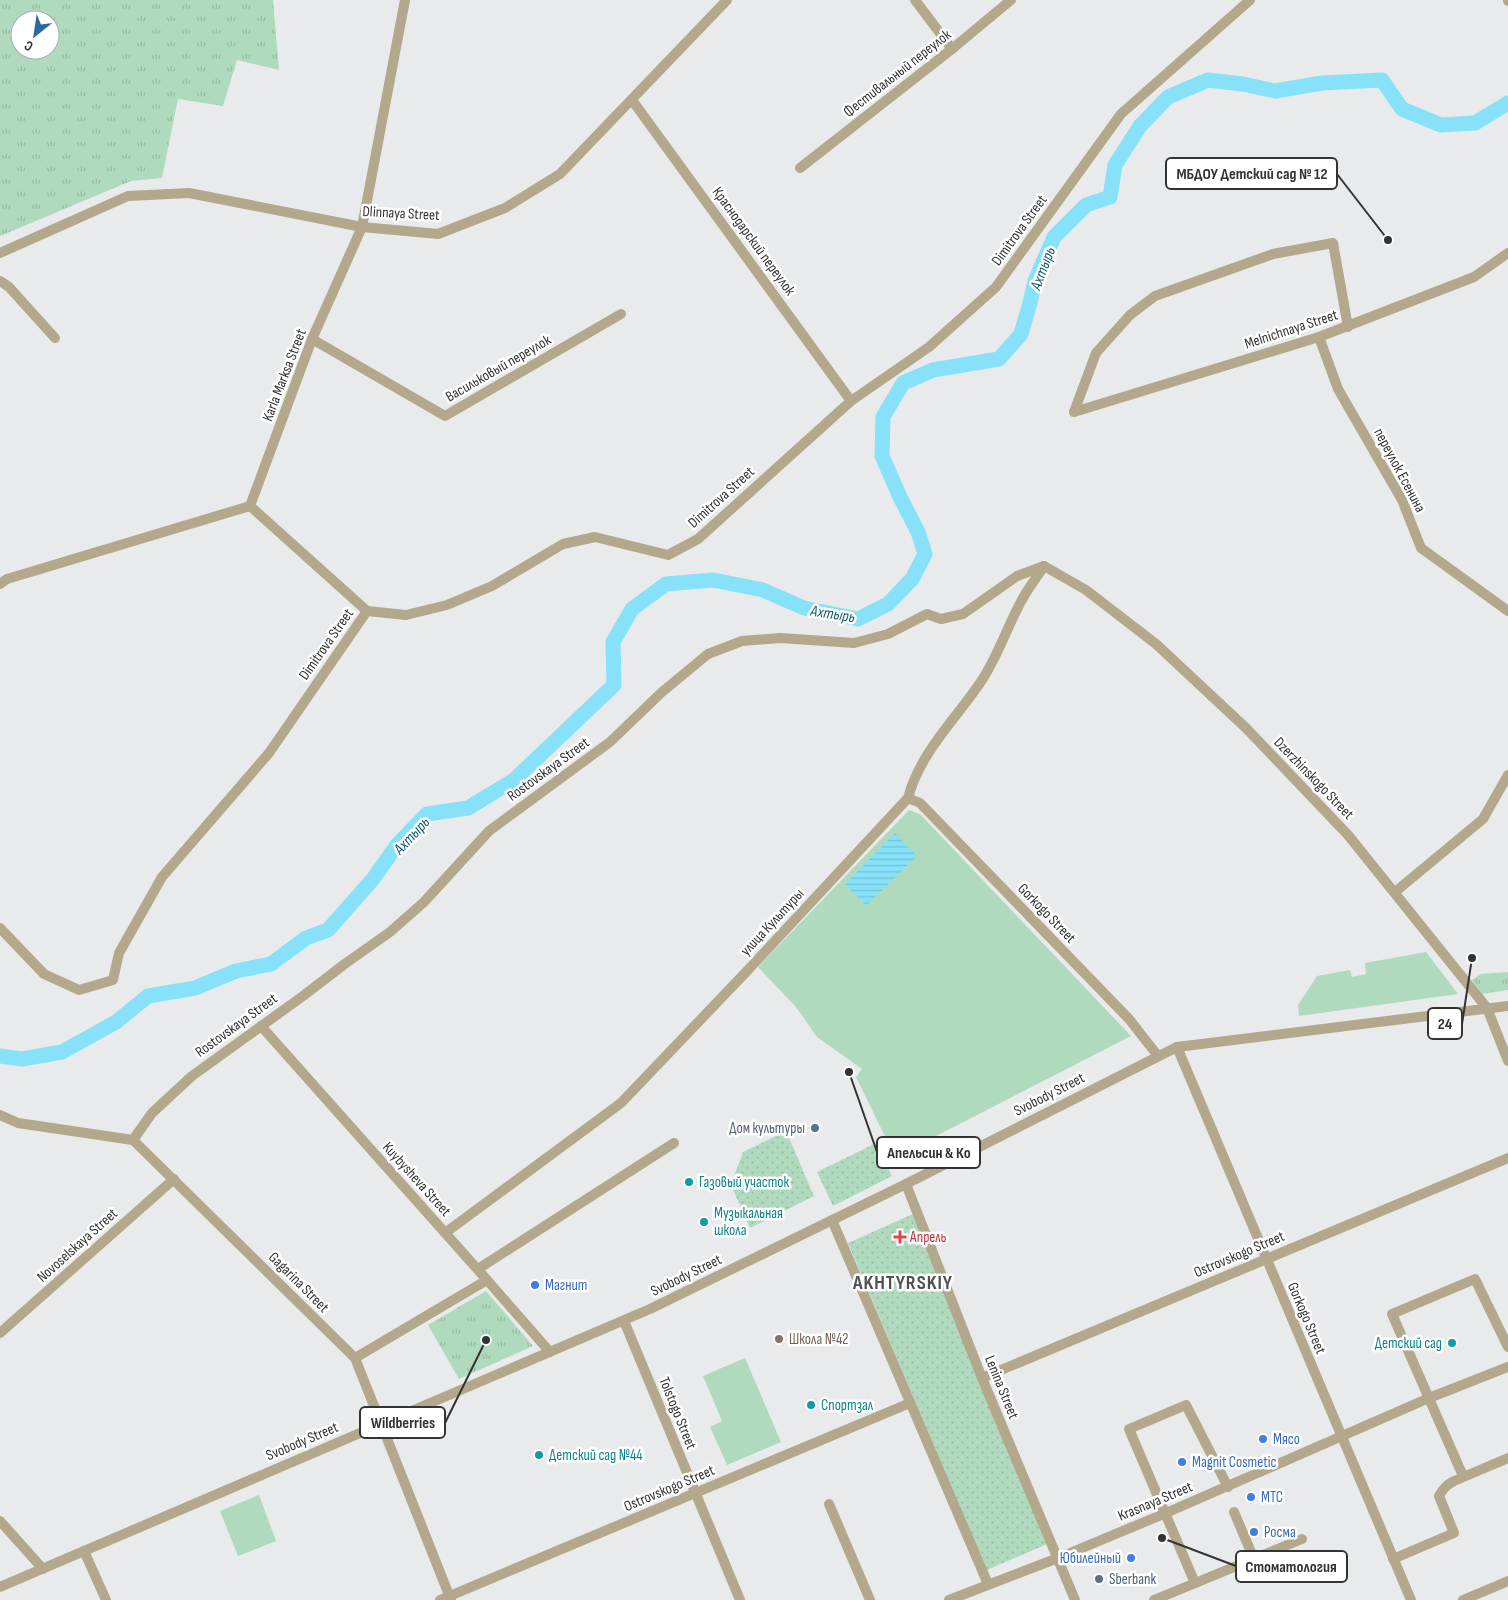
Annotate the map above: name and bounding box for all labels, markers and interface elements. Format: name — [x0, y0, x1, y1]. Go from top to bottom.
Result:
north arrow — [10, 10, 60, 60]
street label: Фестивальный переулок — [840, 25, 955, 121]
text: С — [21, 37, 36, 55]
callout: МБДОУ Детский сад № 12 — [1166, 158, 1337, 189]
text: МБДОУ Детский сад № 12 — [1176, 165, 1328, 184]
street label: Краснодарский переулок — [708, 183, 800, 300]
street label: Dimitrova Street — [987, 191, 1052, 269]
street label: Dlinnaya Street — [362, 202, 440, 225]
water label: Ахтырь — [1026, 244, 1060, 294]
street label: Melnichnaya Street — [1242, 305, 1341, 353]
street label: Karla Marksa Street — [258, 326, 311, 424]
street label: Васильковый переулок — [442, 330, 555, 406]
street label: переулок Есенина — [1369, 425, 1430, 516]
street label: Dimitrova Street — [684, 462, 759, 532]
water label: Ахтырь — [808, 601, 856, 627]
street label: Dimitrova Street — [295, 605, 358, 684]
street label: Rostovskaya Street — [504, 733, 593, 806]
street label: Dzerzhinskogo Street — [1270, 733, 1358, 824]
water label: Ахтырь — [389, 813, 434, 860]
street label: Gorkogo Street — [1013, 879, 1080, 948]
street label: улица Культуры — [736, 885, 808, 960]
street label: Rostovskaya Street — [192, 989, 281, 1062]
callout: 24 — [1428, 1008, 1462, 1039]
text: 24 — [1438, 1015, 1453, 1034]
street label: Svobody Street — [1011, 1068, 1088, 1120]
place label: Дом культуры — [729, 1119, 805, 1138]
marker: Дом культуры — [809, 1122, 821, 1134]
callout: Апельсин & Ко — [877, 1137, 980, 1168]
street label: Kuybysheva Street — [378, 1138, 455, 1221]
text: Апельсин & Ко — [886, 1144, 971, 1163]
place label: Газовый участок — [699, 1173, 790, 1192]
marker: Газовый участок — [683, 1176, 695, 1188]
street label: Novoselskaya Street — [33, 1204, 122, 1287]
place label: Музыкальная школа — [714, 1204, 783, 1240]
marker: Музыкальная школа — [698, 1216, 710, 1228]
street label: Ostrovskogo Street — [1191, 1227, 1288, 1282]
place label: Апрель — [909, 1228, 947, 1247]
marker: Апрель — [894, 1231, 906, 1243]
street label: Gagarina Street — [264, 1248, 333, 1317]
street label: Svobody Street — [648, 1250, 725, 1301]
district label: AKHTYRSKIY — [852, 1271, 953, 1295]
place label: Магнит — [545, 1276, 587, 1295]
marker: Магнит — [529, 1279, 541, 1291]
street label: Gorkogo Street — [1283, 1280, 1330, 1357]
place label: Школа №42 — [789, 1330, 848, 1349]
marker: Школа №42 — [773, 1333, 785, 1345]
place label: Детский сад — [1375, 1334, 1442, 1353]
marker: Детский сад — [1446, 1337, 1458, 1349]
street label: Lenina Street — [980, 1353, 1023, 1422]
street label: Tolstogo Street — [654, 1374, 701, 1453]
place label: Спортзал — [821, 1396, 874, 1415]
marker: Спортзал — [805, 1399, 817, 1411]
callout: Wildberries — [360, 1407, 445, 1438]
text: Wildberries — [371, 1414, 435, 1433]
street label: Svobody Street — [263, 1418, 342, 1465]
place label: Мясо — [1273, 1430, 1300, 1449]
marker: Мясо — [1257, 1433, 1269, 1445]
place label: Детский сад №44 — [549, 1446, 643, 1465]
marker: Детский сад №44 — [533, 1449, 545, 1461]
place label: Magnit Cosmetic — [1192, 1453, 1277, 1472]
marker: Magnit Cosmetic — [1176, 1456, 1188, 1468]
street label: Ostrovskogo Street — [621, 1461, 718, 1516]
street label: Krasnaya Street — [1115, 1477, 1196, 1526]
place label: МТС — [1261, 1488, 1283, 1507]
marker: МТС — [1245, 1491, 1257, 1503]
place label: Росма — [1264, 1523, 1296, 1542]
marker: Росма — [1248, 1526, 1260, 1538]
place label: Юбилейный — [1060, 1549, 1121, 1568]
callout: Стоматология — [1236, 1551, 1347, 1582]
marker: Юбилейный — [1125, 1552, 1137, 1564]
text: Стоматология — [1245, 1558, 1337, 1577]
place label: Sberbank — [1109, 1570, 1156, 1589]
marker: Sberbank — [1093, 1573, 1105, 1585]

